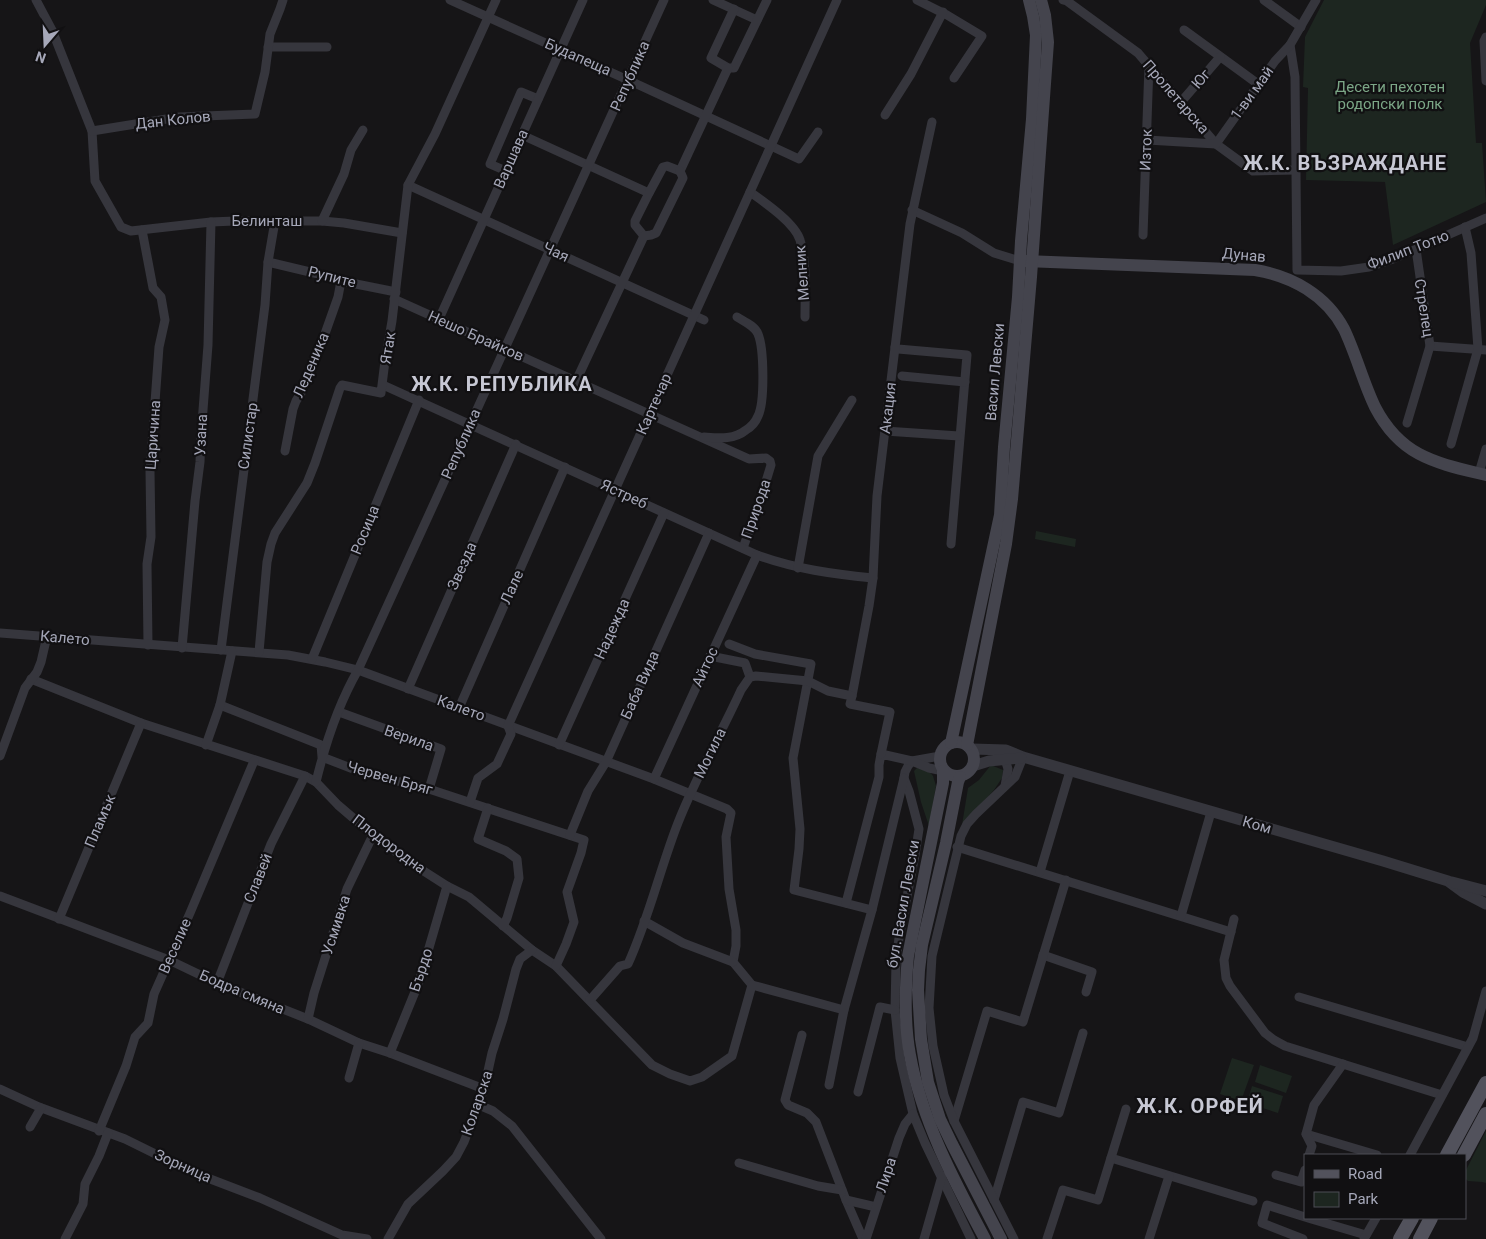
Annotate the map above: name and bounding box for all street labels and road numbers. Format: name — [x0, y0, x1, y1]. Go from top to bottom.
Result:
street label: Будапеща — [542, 34, 614, 80]
street label: Република — [607, 38, 653, 114]
street label: Пролетарска — [1139, 56, 1213, 138]
street label: 1-ви май — [1227, 63, 1277, 123]
street label: Юг — [1188, 65, 1215, 92]
street label: Дан Колов — [135, 107, 211, 133]
street label: Варшава — [490, 127, 532, 191]
street label: Изток — [1136, 129, 1156, 171]
street label: Белинташ — [232, 212, 302, 230]
street label: Филип Тотю — [1365, 226, 1451, 274]
street label: Чая — [540, 238, 572, 266]
street label: Дунав — [1221, 244, 1267, 266]
street label: Мелник — [791, 245, 813, 301]
street label: Рупите — [306, 262, 358, 292]
street label: Стрелец — [1411, 278, 1438, 339]
street label: Нешо Брайков — [425, 307, 527, 365]
street label: Васил Левски — [982, 322, 1008, 422]
street label: Леденика — [289, 330, 333, 400]
street label: Ятак — [377, 330, 399, 366]
street label: Картечар — [633, 371, 675, 437]
street label: Акация — [876, 381, 900, 435]
street label: Царичина — [142, 400, 164, 470]
street label: Силистар — [234, 401, 262, 471]
street label: Република — [438, 406, 484, 482]
street label: Узана — [191, 414, 211, 456]
street label: Ястреб — [598, 475, 650, 513]
street label: Природа — [737, 477, 775, 541]
street label: Росица — [347, 503, 383, 557]
street label: Звезда — [444, 539, 480, 593]
street label: Лале — [497, 567, 527, 607]
street label: Надежда — [591, 596, 633, 662]
street label: Калето — [39, 627, 91, 649]
street label: Айтос — [688, 644, 722, 690]
street label: Баба Вида — [617, 648, 663, 722]
street label: Калето — [435, 691, 487, 725]
street label: Верила — [382, 721, 436, 755]
street label: Могила — [690, 725, 730, 781]
street label: Червен Бряг — [345, 757, 435, 799]
street label: Пламък — [81, 792, 119, 850]
street label: Плодородна — [349, 811, 429, 877]
street label: Ком — [1241, 812, 1273, 838]
street label: бул. Васил Левски — [883, 839, 923, 969]
street label: Славей — [240, 851, 276, 905]
street label: Усмивка — [318, 893, 354, 957]
street label: Веселие — [155, 916, 195, 976]
street label: Бърдо — [406, 946, 436, 994]
street label: Бодра смяна — [197, 966, 287, 1018]
street label: Коларска — [458, 1068, 496, 1138]
street label: Зорница — [152, 1146, 214, 1186]
street label: Лира — [872, 1155, 900, 1195]

